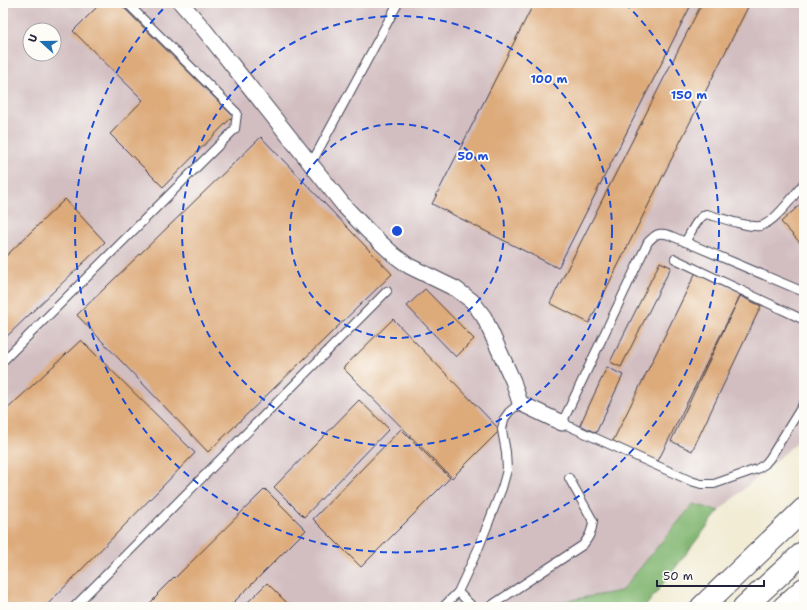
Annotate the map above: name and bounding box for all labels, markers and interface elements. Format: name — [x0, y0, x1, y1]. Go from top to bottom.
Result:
north arrow — [22, 22, 62, 62]
text: U — [25, 32, 41, 45]
text: 100 m — [531, 71, 568, 87]
text: 150 m — [671, 87, 707, 103]
text: 50 m — [458, 148, 489, 164]
centre of rings — [390, 224, 404, 238]
scale bar — [657, 562, 764, 588]
text: 50 m — [663, 568, 693, 584]

